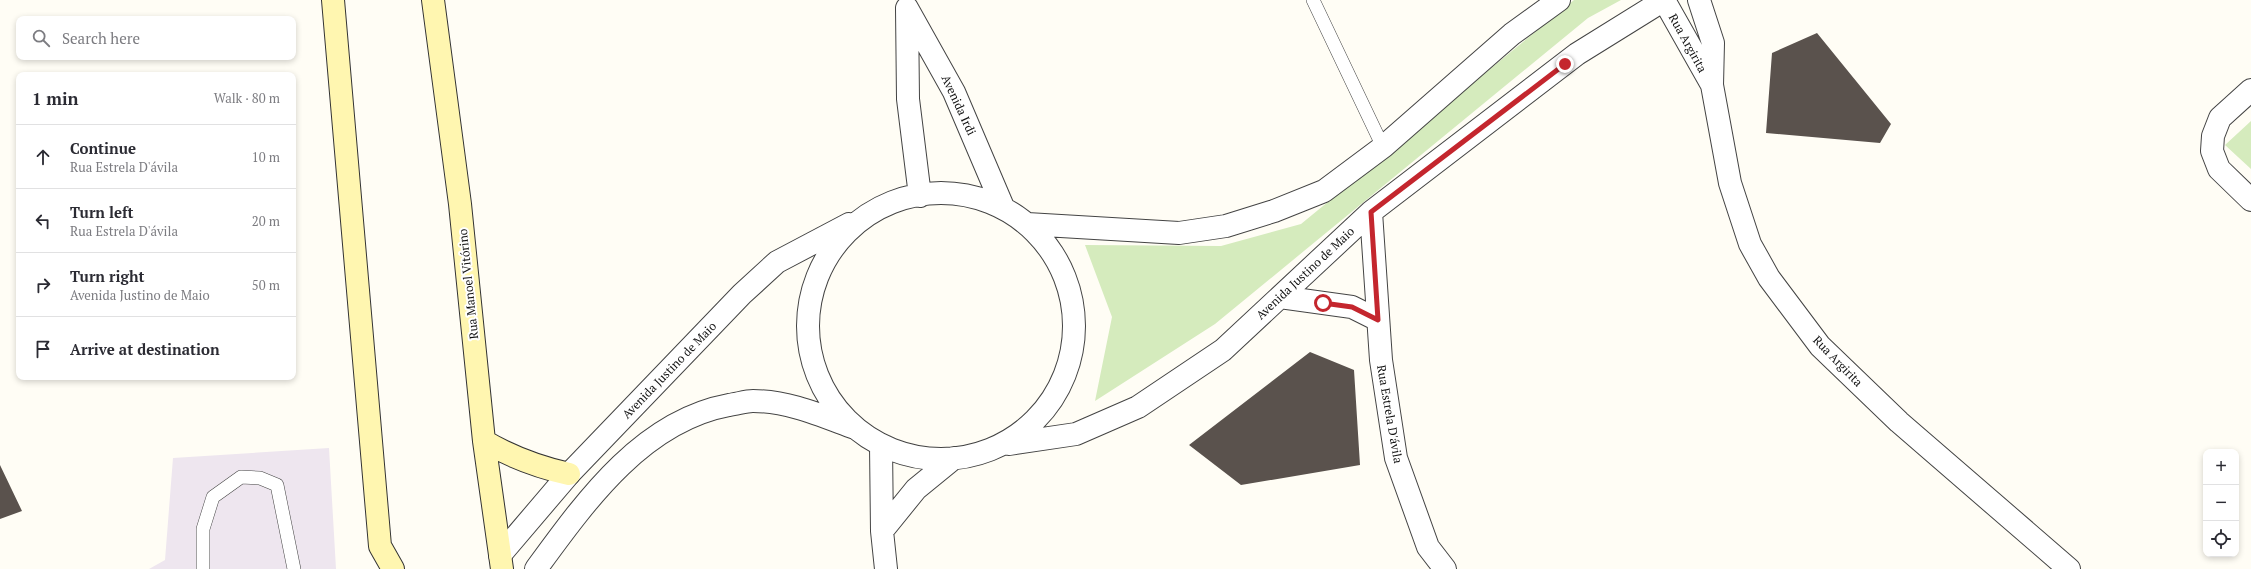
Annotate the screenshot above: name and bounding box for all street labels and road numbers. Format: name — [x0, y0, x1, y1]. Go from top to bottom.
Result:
street label: Rua Argirita — [1666, 11, 1710, 75]
street label: Avenida Irdi — [939, 73, 980, 138]
street label: Avenida Justino de Maio — [1253, 223, 1358, 322]
street label: Rua Manoel Vitórino — [455, 228, 481, 340]
street label: Avenida Justino de Maio — [619, 318, 719, 422]
street label: Rua Argirita — [1810, 333, 1866, 389]
street label: Rua Estrela D'ávila — [1374, 364, 1406, 464]

